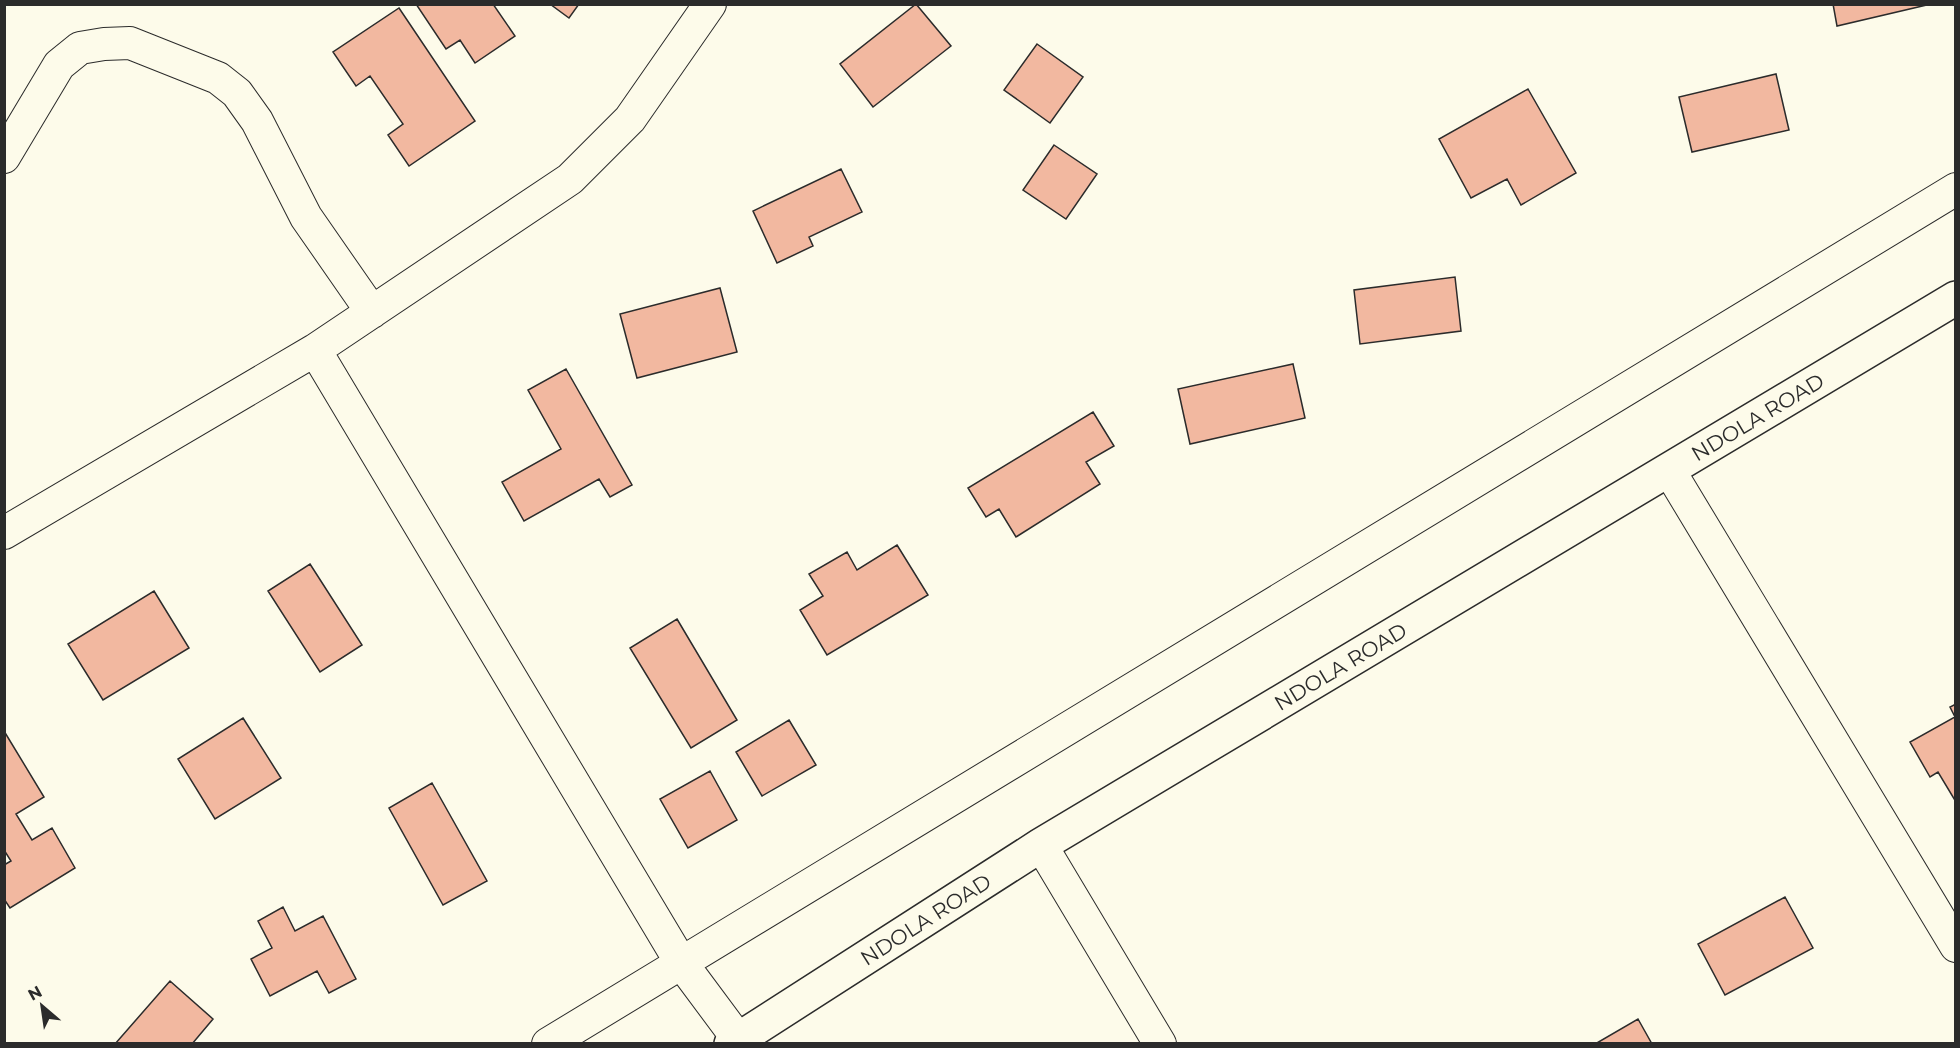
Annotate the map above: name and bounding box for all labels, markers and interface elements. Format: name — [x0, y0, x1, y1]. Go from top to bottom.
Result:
street label: NDOLA ROAD — [1687, 368, 1828, 466]
street label: NDOLA ROAD — [1269, 617, 1411, 715]
street label: NDOLA ROAD — [856, 868, 995, 970]
north arrow — [12, 976, 72, 1036]
text: N — [25, 982, 45, 1005]

